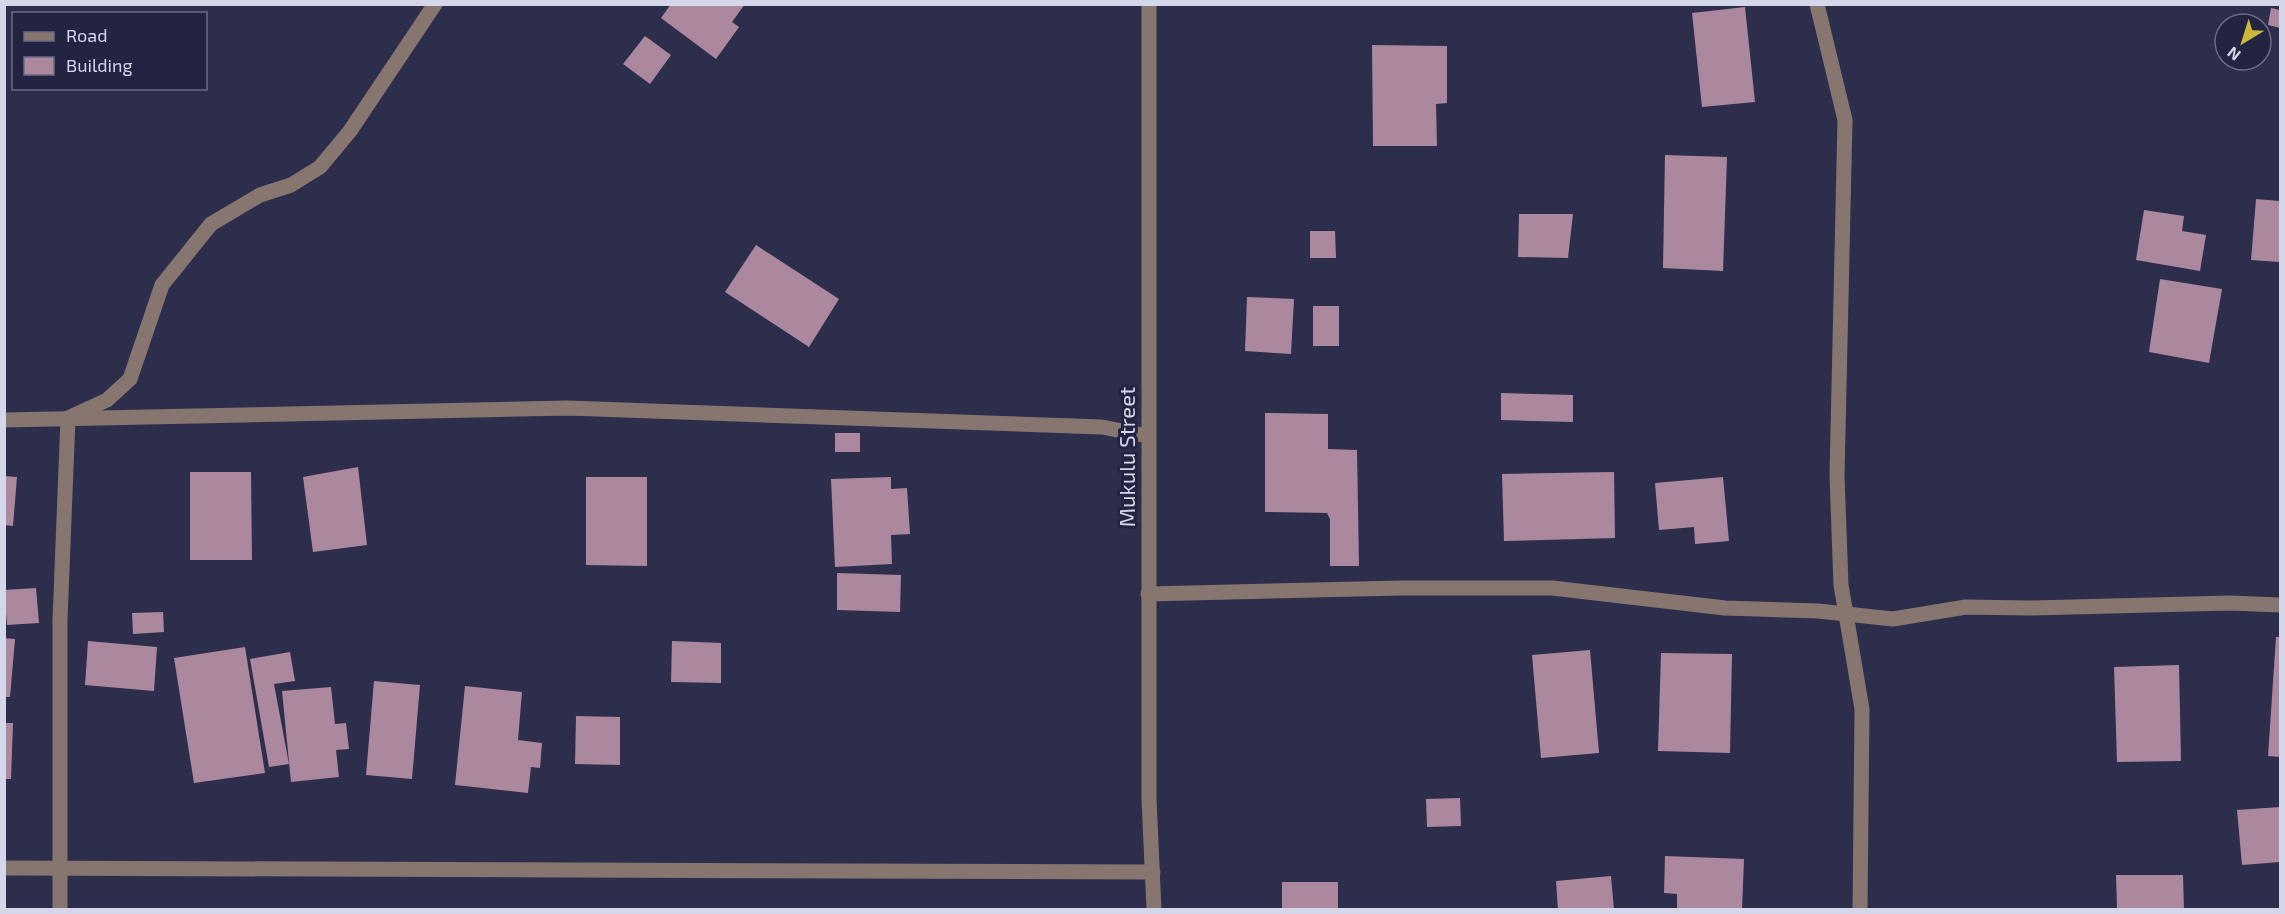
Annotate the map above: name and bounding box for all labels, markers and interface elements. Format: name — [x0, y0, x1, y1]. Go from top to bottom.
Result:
legend — [12, 12, 207, 90]
north arrow — [2213, 12, 2273, 72]
text: Road — [66, 24, 107, 46]
text: N — [2223, 43, 2244, 65]
text: Building — [66, 54, 133, 76]
street label: Mukulu Street — [1113, 387, 1139, 527]

